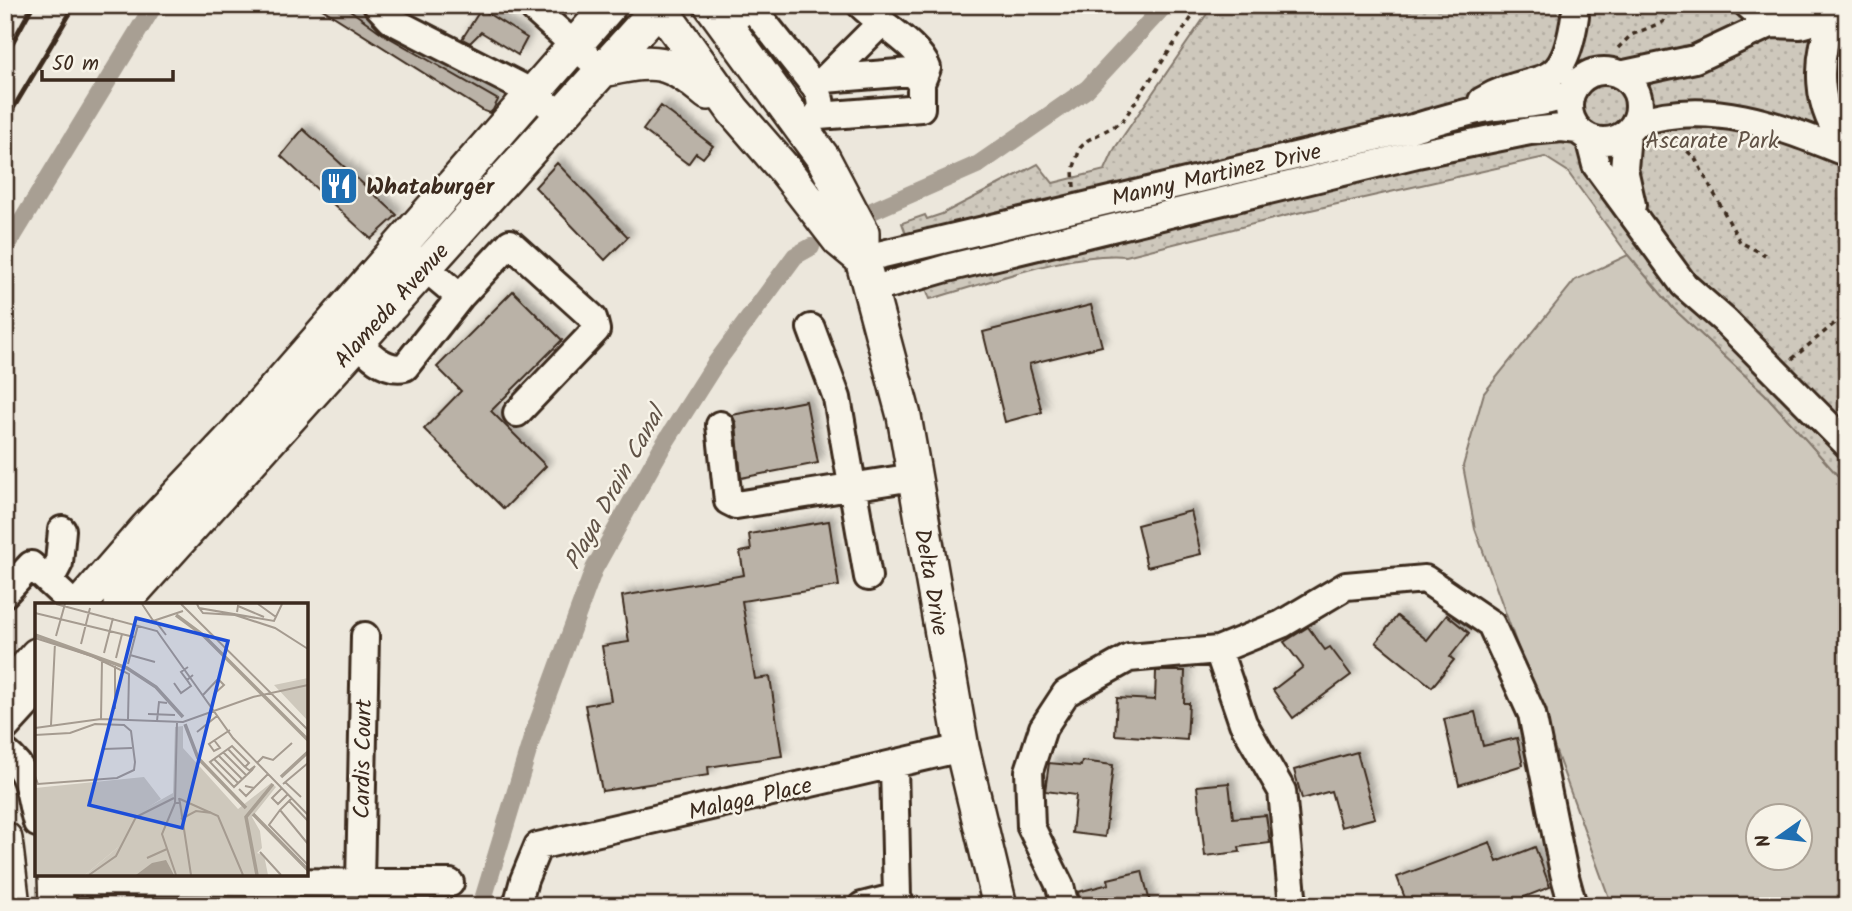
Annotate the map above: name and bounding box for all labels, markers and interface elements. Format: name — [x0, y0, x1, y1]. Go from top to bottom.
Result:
scale bar — [42, 38, 173, 82]
text: 50 m — [52, 48, 99, 81]
park label: Ascarate Park — [1645, 124, 1779, 160]
street label: Manny Martinez Drive — [1108, 134, 1325, 218]
restaurant icon: Whataburger — [318, 165, 360, 207]
place label: Whataburger — [366, 170, 496, 206]
street label: Alameda Avenue — [326, 235, 459, 377]
water label: Playa Drain Canal — [554, 397, 678, 577]
street label: Delta Drive — [903, 526, 957, 639]
inset map — [35, 603, 308, 876]
street label: Cardis Court — [345, 698, 383, 819]
street label: Malaga Place — [685, 768, 816, 832]
north arrow — [1744, 802, 1814, 872]
text: N — [1748, 831, 1780, 850]

